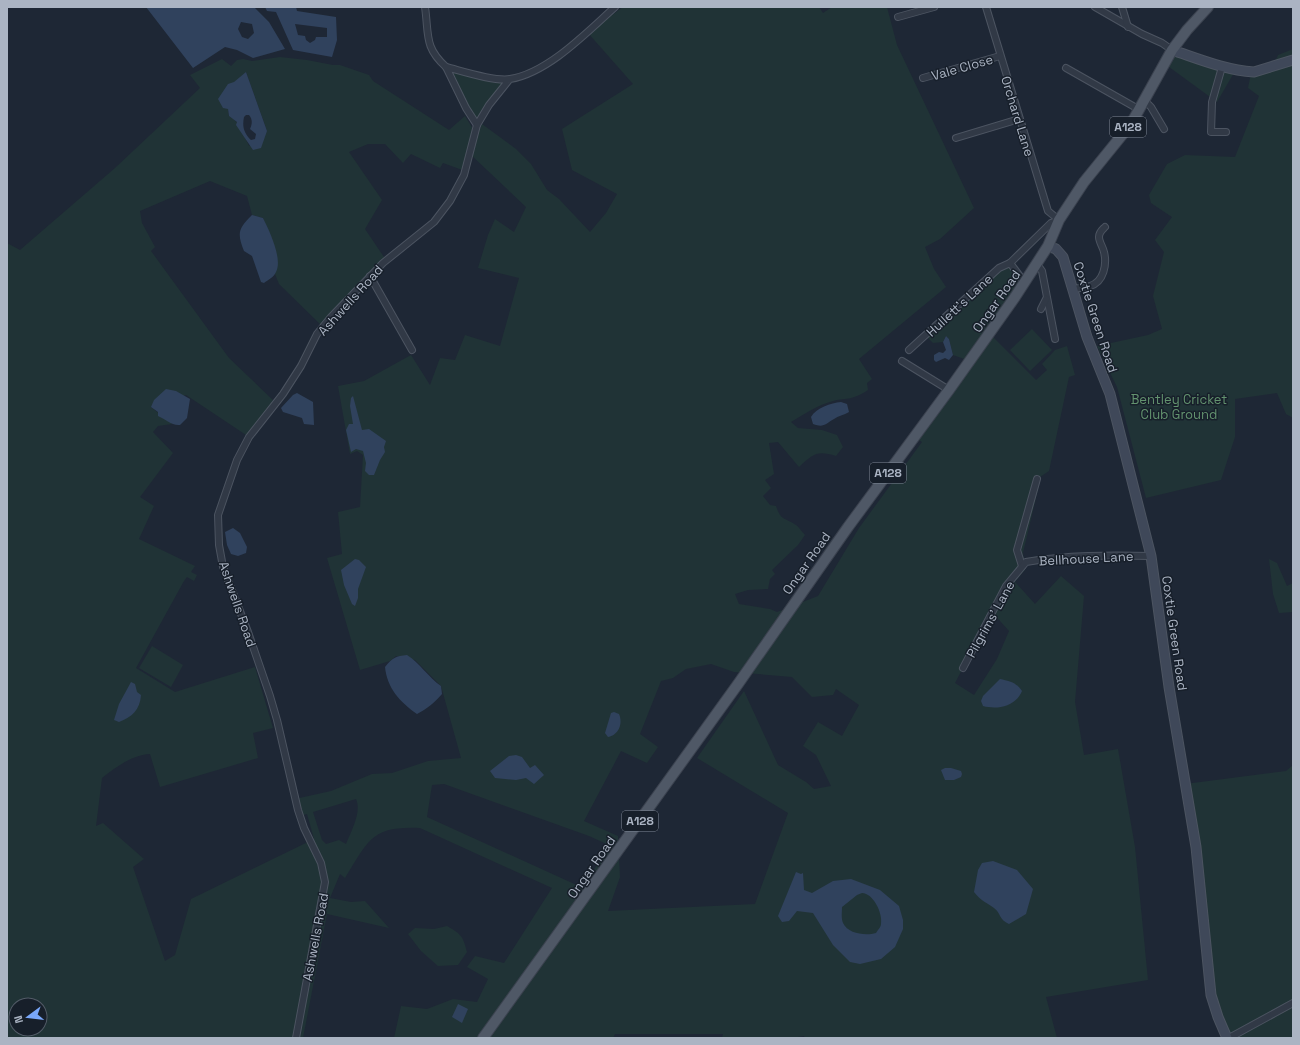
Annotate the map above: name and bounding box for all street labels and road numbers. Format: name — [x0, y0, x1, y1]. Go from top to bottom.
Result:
street label: Vale Close — [929, 51, 995, 84]
street label: Orchard Lane — [997, 74, 1038, 158]
road number: A128 — [1110, 117, 1146, 137]
street label: Coxtie Green Road — [1070, 259, 1121, 375]
street label: Ashwells Road — [314, 261, 387, 339]
street label: Ongar Road — [969, 267, 1024, 336]
street label: Hullett's Lane — [923, 270, 996, 340]
road number: A128 — [870, 463, 906, 483]
street label: Ongar Road — [779, 529, 834, 598]
street label: Bellhouse Lane — [1038, 548, 1134, 569]
street label: Ashwells Road — [215, 559, 260, 649]
street label: Coxtie Green Road — [1158, 575, 1191, 692]
street label: Pilgrims' Lane — [962, 578, 1019, 661]
road number: A128 — [622, 811, 658, 831]
street label: Ongar Road — [564, 833, 619, 902]
street label: Ashwells Road — [299, 892, 332, 983]

